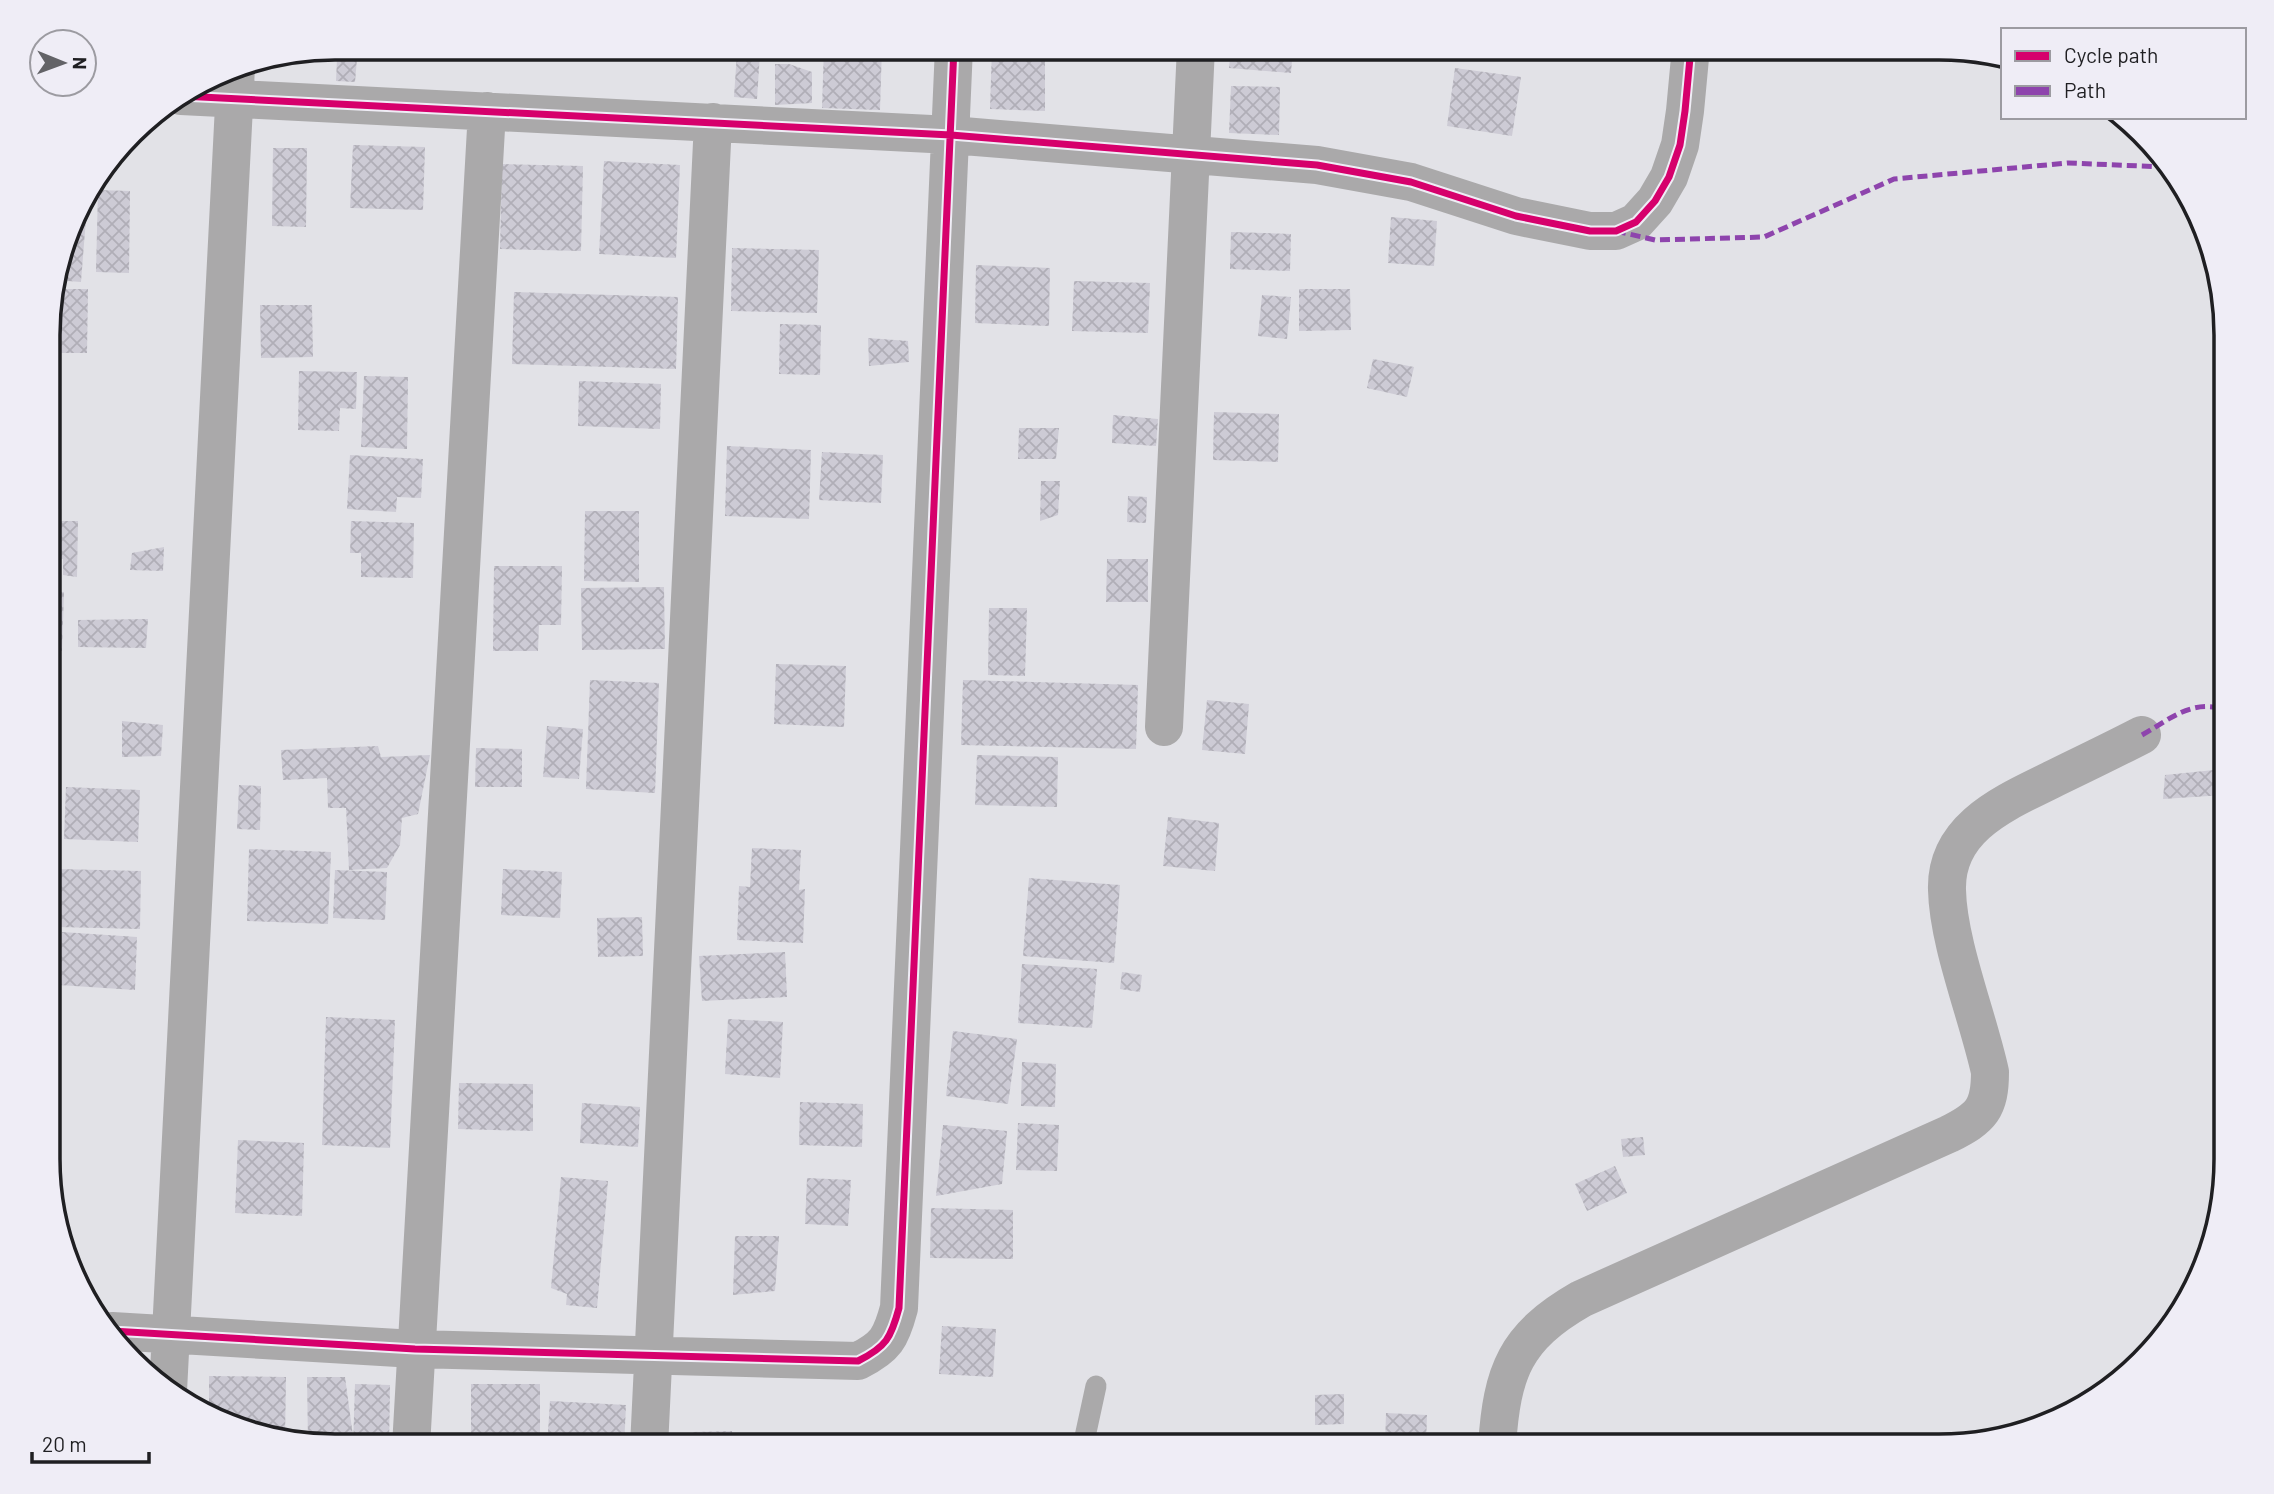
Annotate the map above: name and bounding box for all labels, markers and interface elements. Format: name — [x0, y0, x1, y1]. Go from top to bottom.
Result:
north arrow — [28, 28, 98, 98]
legend — [2001, 28, 2246, 119]
text: Cycle path — [2064, 42, 2158, 67]
text: N — [69, 57, 92, 70]
text: Path — [2064, 77, 2106, 102]
scale bar — [32, 1420, 149, 1464]
text: 20 m — [42, 1431, 87, 1456]

